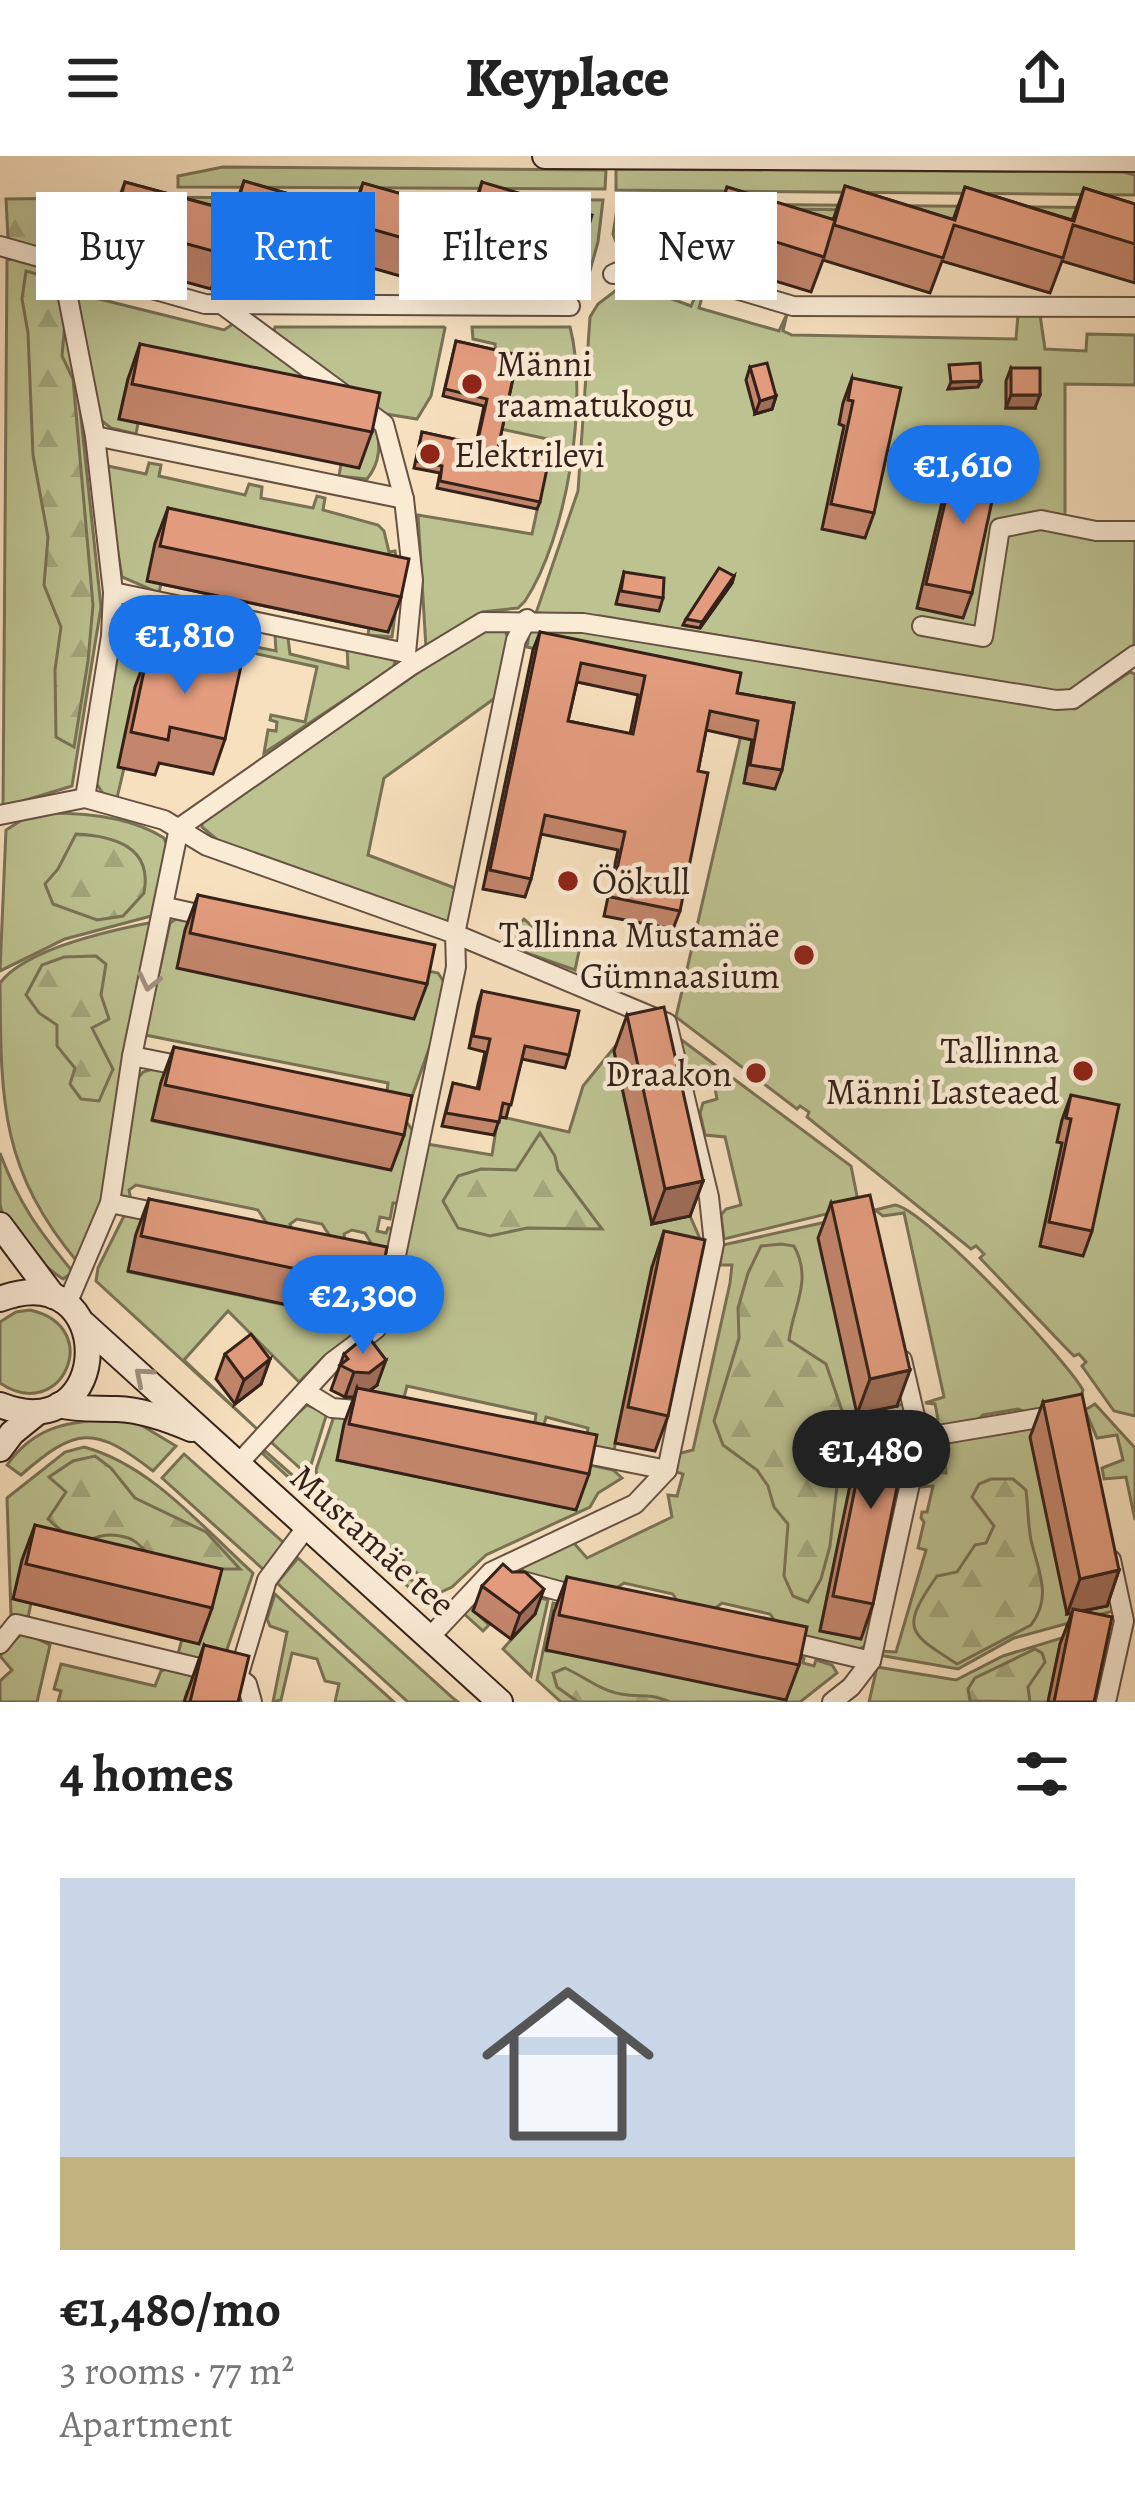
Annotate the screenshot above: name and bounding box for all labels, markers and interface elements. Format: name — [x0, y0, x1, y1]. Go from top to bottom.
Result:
text: Keyplace — [465, 41, 670, 115]
icon: menu — [60, 45, 126, 111]
icon: share — [1009, 45, 1075, 111]
chip: Buy — [36, 192, 187, 300]
chip: Rent — [211, 192, 375, 300]
chip: Filters — [399, 192, 591, 300]
chip: New — [615, 192, 777, 300]
place label: Männi raamatukogu — [496, 339, 694, 429]
marker: Männi raamatukogu — [459, 371, 485, 397]
pin: €1,610 — [865, 425, 1061, 527]
place label: Elektrilevi — [454, 430, 605, 479]
text: €1,610 — [914, 437, 1012, 490]
marker: Elektrilevi — [417, 441, 443, 467]
pin: €1,810 — [87, 595, 283, 697]
text: €1,810 — [135, 607, 235, 660]
place label: Öökull — [592, 857, 690, 906]
marker: Öökull — [555, 868, 581, 894]
place label: Tallinna Mustamäe Gümnaasium — [499, 910, 780, 1000]
marker: Tallinna Mustamäe Gümnaasium — [791, 942, 817, 968]
one-way arrow — [138, 971, 163, 991]
place label: Tallinna Männi Lasteaed — [826, 1026, 1060, 1116]
place label: Draakon — [605, 1049, 732, 1098]
marker: Tallinna Männi Lasteaed — [1070, 1058, 1096, 1084]
marker: Draakon — [743, 1060, 769, 1086]
pin: €2,300 — [265, 1255, 461, 1357]
text: €2,300 — [309, 1267, 417, 1320]
one-way arrow — [135, 1369, 156, 1390]
pin: €1,480 — [773, 1410, 969, 1512]
text: €1,480 — [819, 1422, 923, 1475]
street label: Mustamäe tee — [280, 1453, 466, 1627]
text: 4 homes — [60, 1739, 234, 1809]
icon: filters — [1009, 1741, 1075, 1807]
icon: home — [460, 1956, 676, 2172]
text: €1,480/mo — [60, 2274, 281, 2344]
text: 3 rooms · 77 m² — [60, 2344, 294, 2397]
text: Apartment — [60, 2397, 233, 2450]

